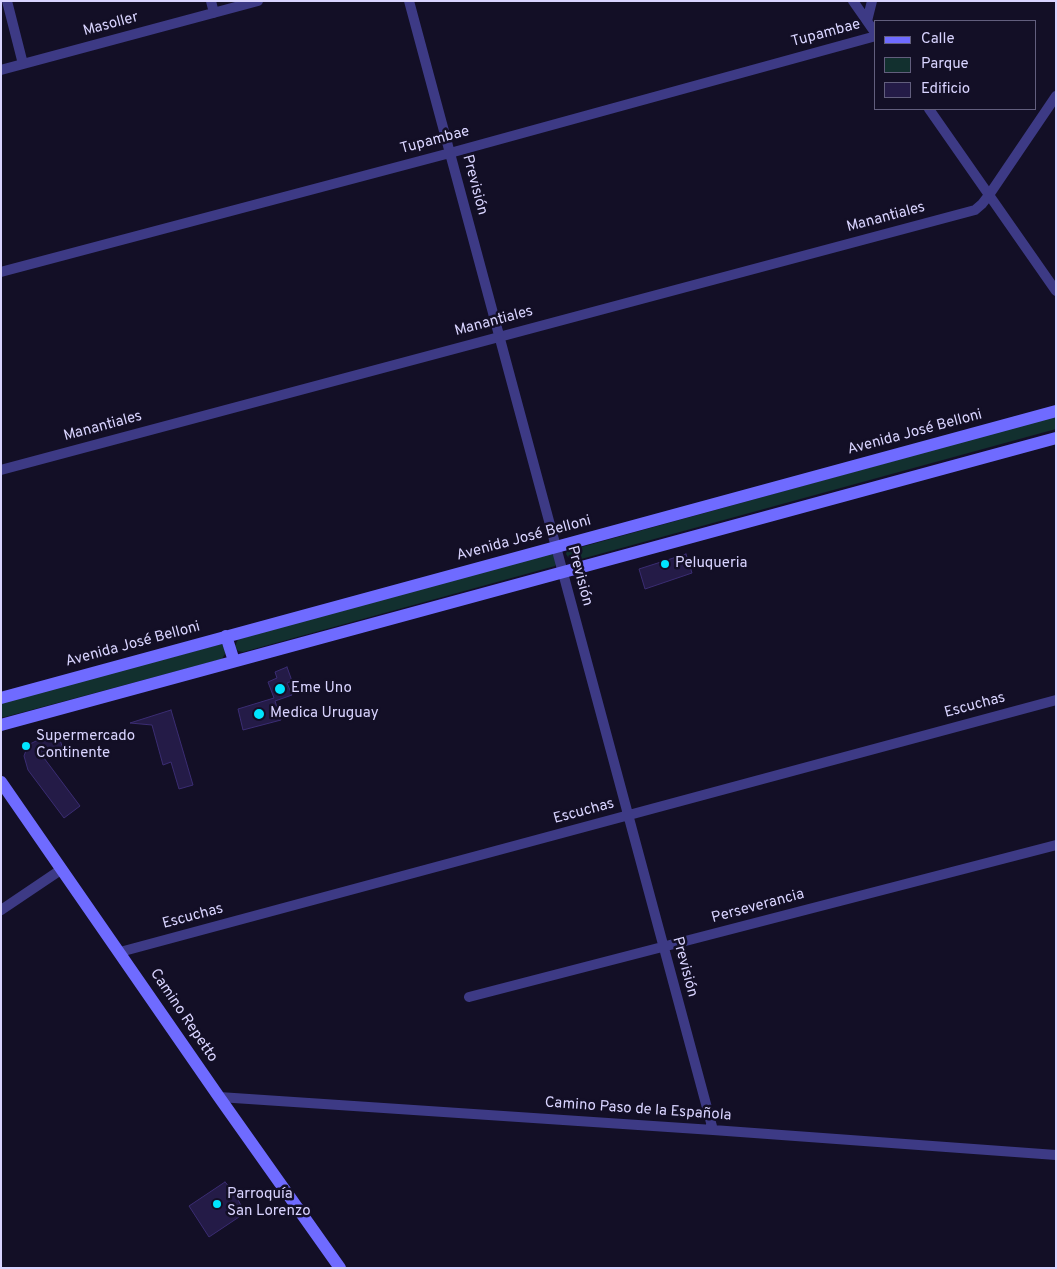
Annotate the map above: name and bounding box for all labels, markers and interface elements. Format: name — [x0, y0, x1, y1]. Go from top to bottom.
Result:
street label: Masoller — [81, 9, 141, 41]
street label: Tupambae — [789, 16, 863, 52]
legend — [874, 20, 1037, 110]
text: Calle — [921, 30, 955, 49]
text: Parque — [921, 55, 969, 74]
text: Edificio — [921, 80, 970, 99]
street label: Tupambae — [398, 123, 472, 159]
street label: Previsión — [457, 153, 491, 217]
street label: Manantiales — [845, 199, 927, 237]
street label: Manantiales — [453, 303, 535, 341]
street label: Avenida José Belloni — [846, 406, 984, 460]
street label: Manantiales — [62, 408, 144, 446]
street label: Avenida José Belloni — [455, 512, 593, 566]
street label: Previsión — [562, 544, 596, 608]
place label: Peluqueria — [675, 555, 747, 573]
marker: Peluqueria — [659, 558, 671, 570]
street label: Avenida José Belloni — [64, 618, 202, 672]
place label: Eme Uno — [291, 680, 352, 698]
marker: Eme Uno — [273, 682, 287, 696]
street label: Escuchas — [943, 689, 1007, 723]
place label: Medica Uruguay — [270, 705, 379, 723]
marker: Medica Uruguay — [252, 707, 266, 721]
place label: Supermercado Continente — [36, 728, 135, 763]
marker: Supermercado Continente — [20, 740, 32, 752]
street label: Escuchas — [552, 795, 616, 829]
street label: Perseverancia — [710, 886, 806, 928]
street label: Escuchas — [161, 900, 225, 934]
street label: Previsión — [667, 935, 701, 999]
street label: Camino Repetto — [145, 966, 221, 1066]
street label: Camino Paso de la Española — [544, 1094, 732, 1126]
place label: Parroquía San Lorenzo — [227, 1186, 311, 1221]
marker: Parroquía San Lorenzo — [211, 1198, 223, 1210]

